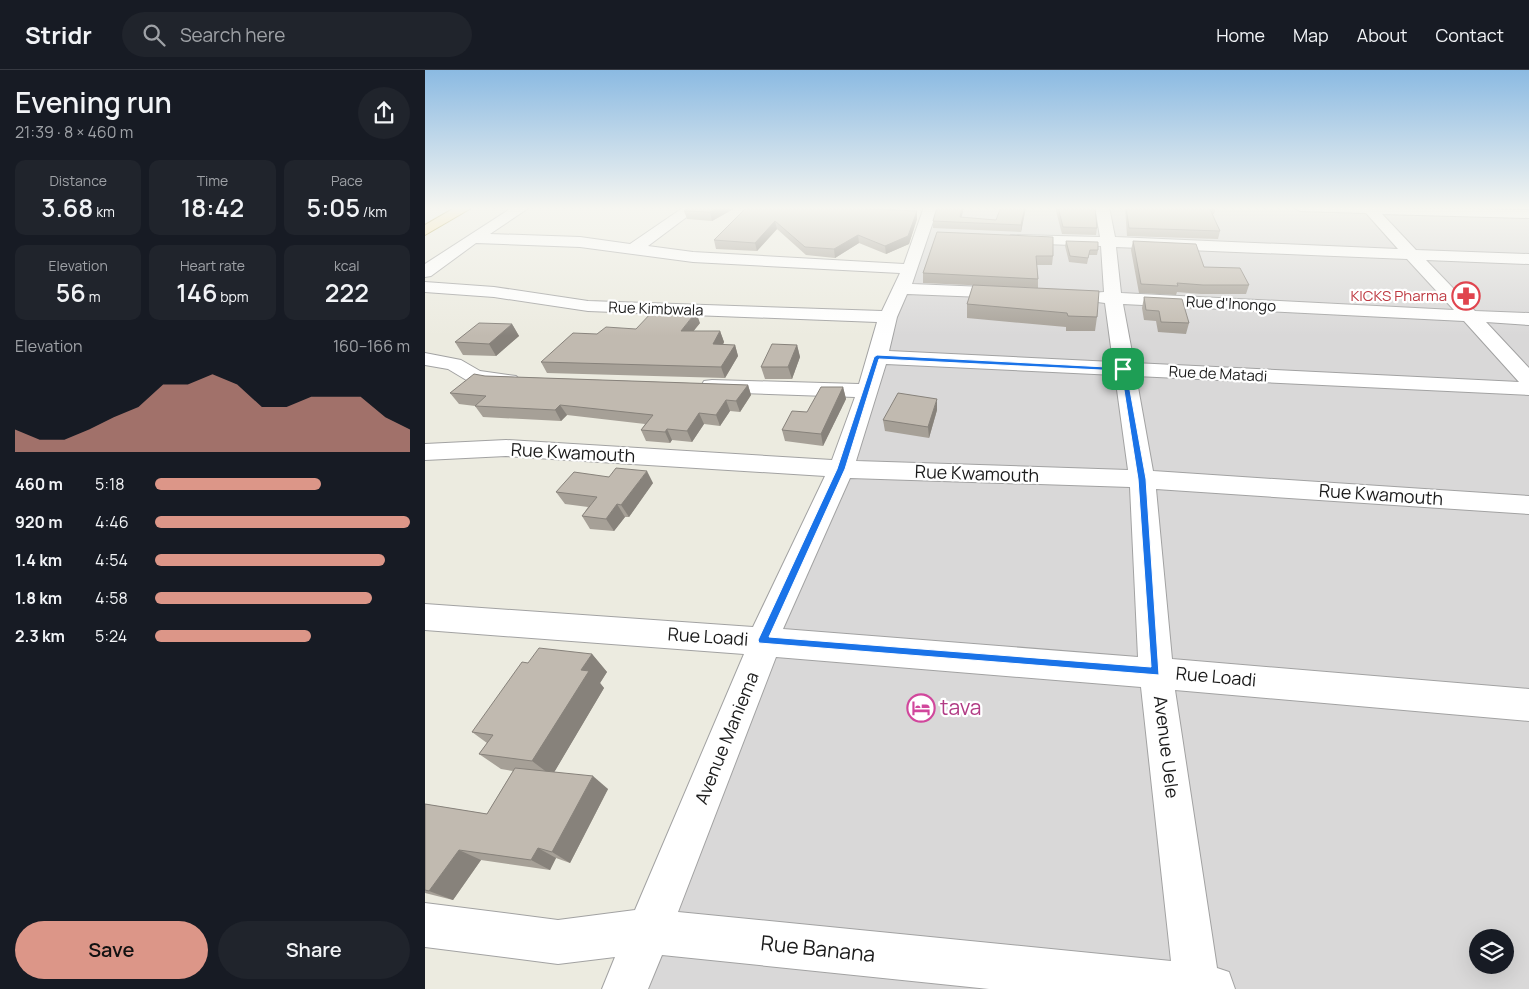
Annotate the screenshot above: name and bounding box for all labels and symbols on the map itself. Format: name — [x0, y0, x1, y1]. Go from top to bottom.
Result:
pharmacy icon: KICKS Pharma — [1451, 281, 1481, 311]
place label: KICKS Pharma — [1350, 285, 1447, 306]
street label: Rue d'Inongo — [1185, 291, 1277, 316]
street label: Rue Kimbwala — [608, 296, 704, 321]
pin — [1102, 348, 1144, 390]
street label: Rue de Matadi — [1168, 360, 1268, 387]
street label: Rue Kwamouth — [510, 437, 636, 467]
street label: Rue Kwamouth — [914, 459, 1040, 487]
street label: Rue Kwamouth — [1318, 478, 1444, 510]
street label: Rue Loadi — [667, 621, 749, 651]
street label: Rue Loadi — [1175, 661, 1257, 691]
street label: Avenue Maniema — [689, 668, 764, 807]
hotel icon: tava — [906, 693, 936, 723]
place label: tava — [940, 693, 981, 721]
street label: Avenue Uele — [1149, 694, 1185, 800]
street label: Rue Banana — [759, 928, 877, 968]

